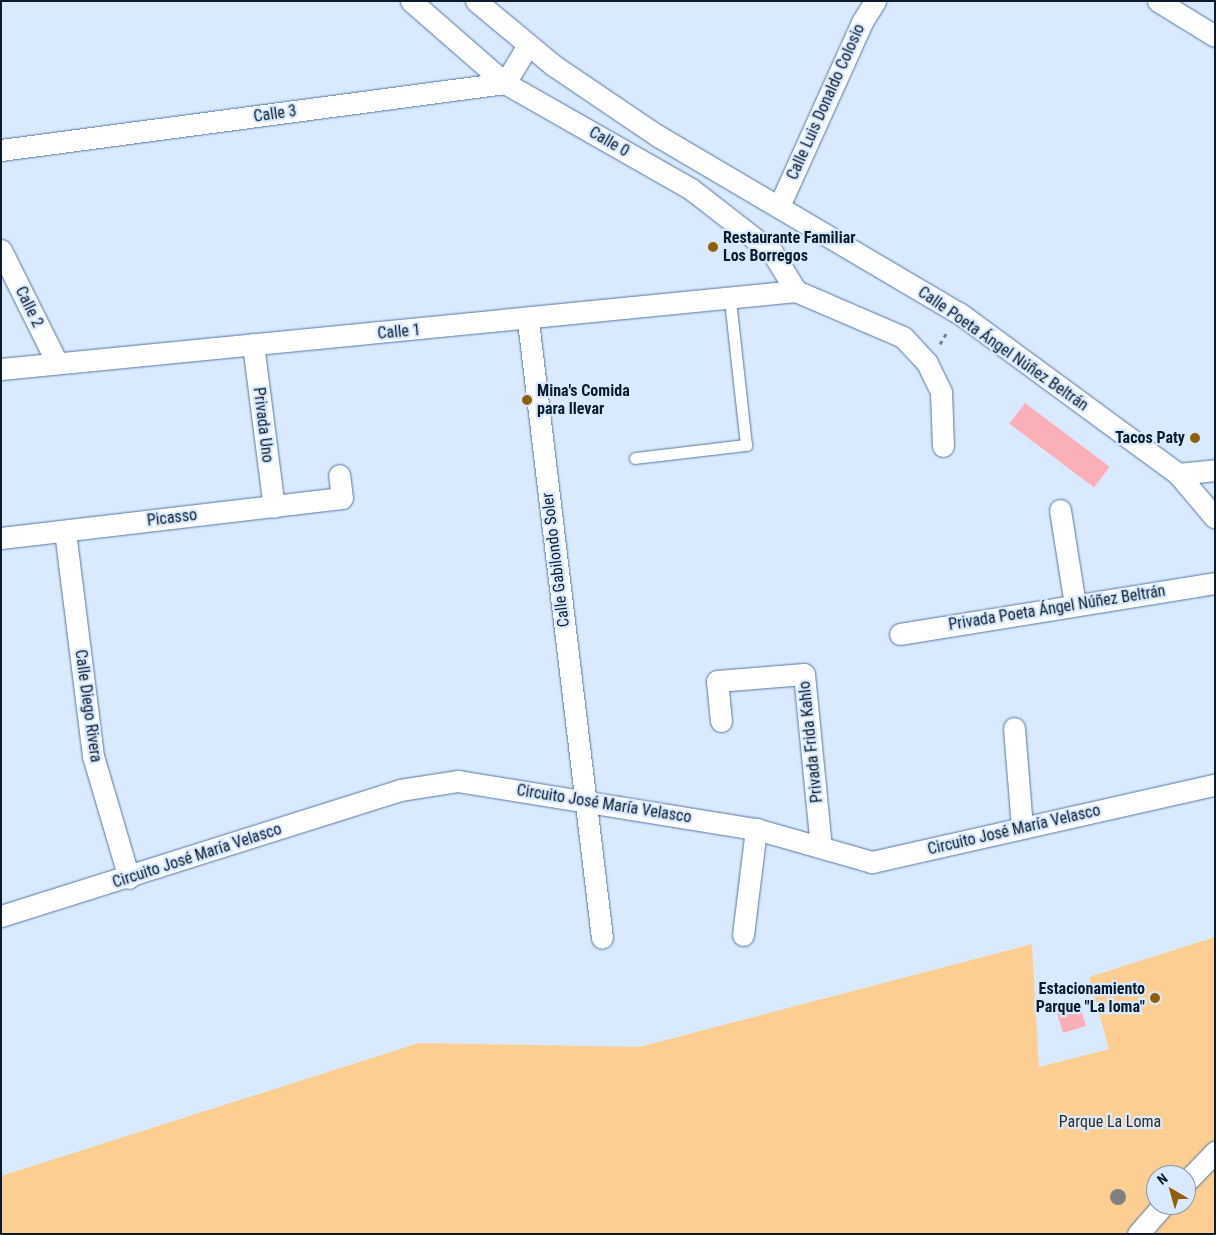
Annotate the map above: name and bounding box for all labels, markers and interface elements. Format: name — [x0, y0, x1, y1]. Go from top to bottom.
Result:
street label: Calle Luis Donaldo Colosio — [783, 21, 869, 183]
street label: Calle 3 — [252, 101, 298, 127]
street label: Calle 0 — [586, 123, 632, 161]
place label: Restaurante Familiar Los Borregos — [723, 228, 855, 266]
marker: Restaurante Familiar Los Borregos — [707, 241, 719, 253]
street label: Calle 2 — [11, 283, 47, 331]
street label: Calle Poeta Ángel Núñez Beltrán — [914, 283, 1092, 415]
street label: Calle 1 — [377, 321, 421, 343]
place label: Mina's Comida para llevar — [537, 381, 630, 419]
street label: Privada Uno — [249, 386, 277, 464]
marker: Mina's Comida para llevar — [521, 394, 533, 406]
place label: Tacos Paty — [1115, 428, 1185, 448]
marker: Tacos Paty — [1189, 432, 1201, 444]
street label: Calle Gabilondo Soler — [538, 492, 574, 628]
street label: Picasso — [146, 505, 198, 531]
street label: Privada Poeta Ángel Núñez Beltrán — [947, 581, 1167, 635]
street label: Calle Diego Rivera — [71, 648, 105, 764]
street label: Privada Frida Kahlo — [795, 680, 827, 804]
street label: Circuito José María Velasco — [515, 781, 693, 827]
street label: Circuito José María Velasco — [926, 801, 1102, 859]
street label: Circuito José María Velasco — [110, 820, 284, 892]
place label: Estacionamiento Parque "La loma" — [1036, 979, 1145, 1017]
marker: Estacionamiento Parque "La loma" — [1149, 992, 1161, 1004]
park label: Parque La Loma — [1059, 1112, 1161, 1132]
north arrow — [1146, 1165, 1196, 1215]
text: N — [1154, 1170, 1171, 1188]

